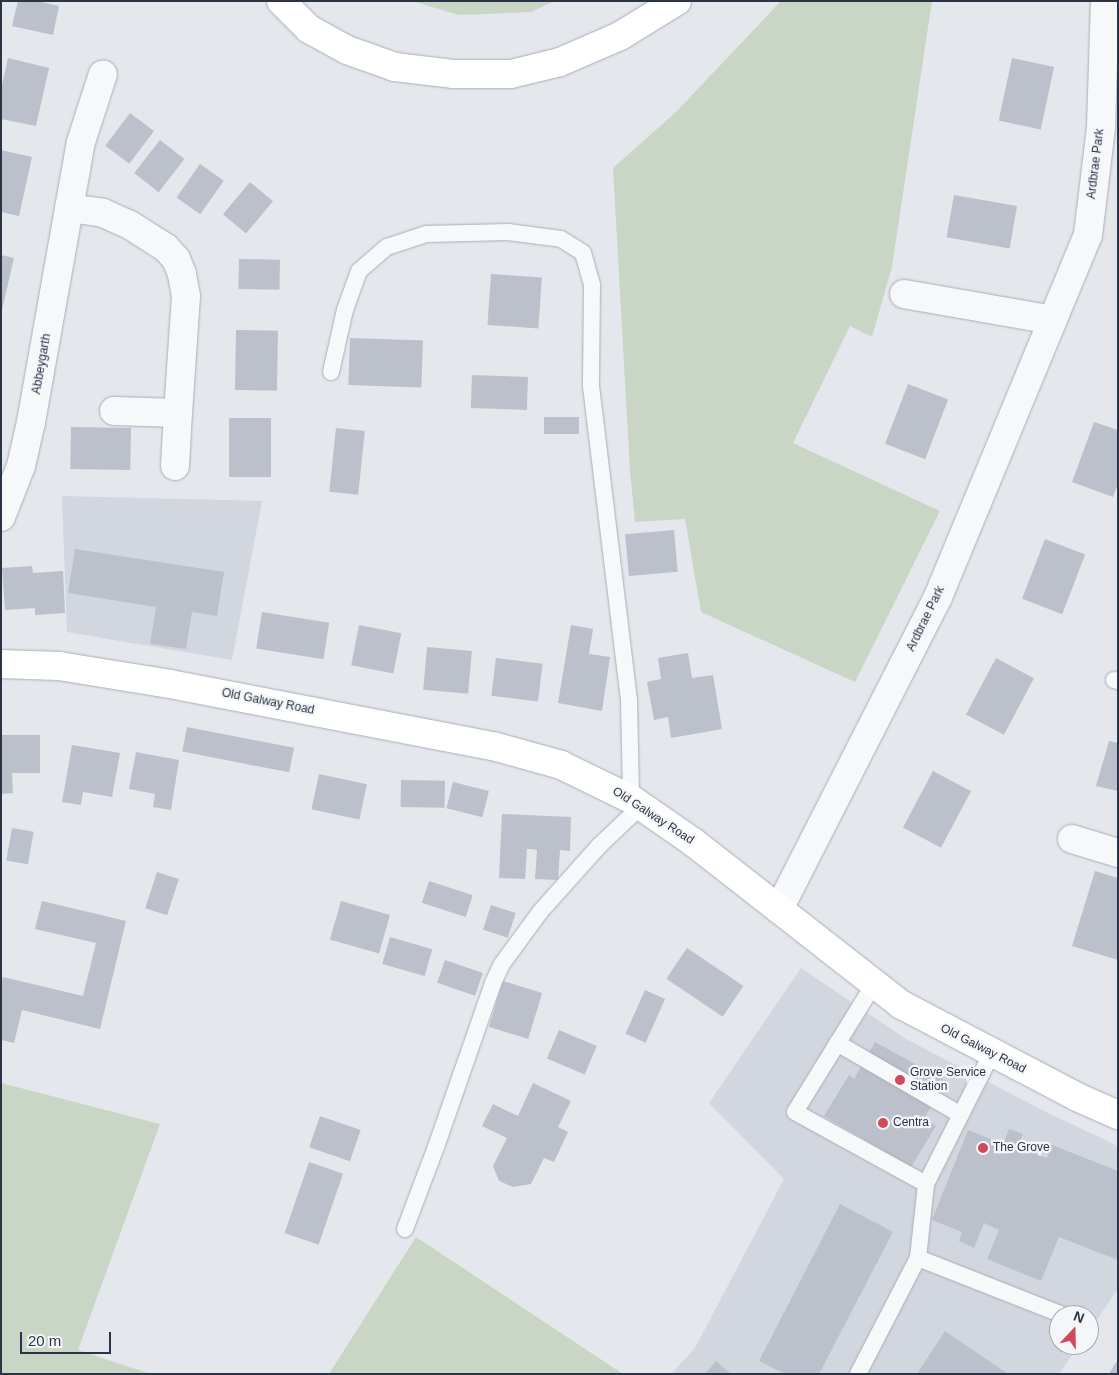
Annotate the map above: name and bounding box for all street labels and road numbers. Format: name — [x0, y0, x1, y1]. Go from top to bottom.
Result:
street label: Ardbrae Park — [1085, 128, 1107, 200]
street label: Abbeygarth — [30, 333, 54, 395]
street label: Ardbrae Park — [904, 584, 948, 654]
street label: Old Galway Road — [220, 686, 316, 718]
street label: Old Galway Road — [610, 784, 696, 848]
street label: Old Galway Road — [938, 1021, 1028, 1077]

